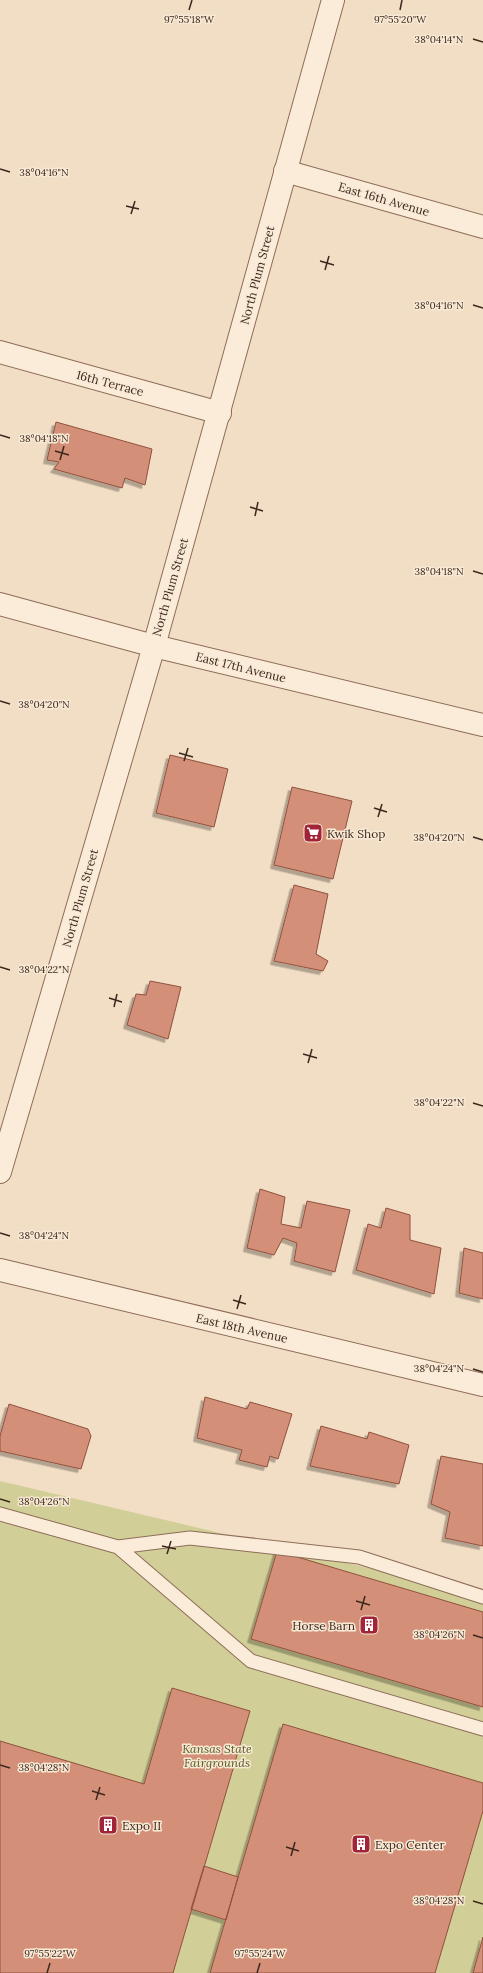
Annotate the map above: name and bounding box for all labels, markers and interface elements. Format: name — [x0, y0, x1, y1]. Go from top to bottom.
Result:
text: 97°55'18"W — [164, 13, 215, 26]
text: 97°55'20"W — [374, 13, 427, 26]
text: 38°04'14"N — [415, 33, 464, 46]
text: 38°04'16"N — [19, 166, 69, 179]
street label: East 16th Avenue — [337, 179, 432, 219]
street label: North Plum Street — [237, 224, 278, 326]
text: 38°04'16"N — [414, 299, 464, 312]
street label: 16th Terrace — [75, 367, 146, 399]
text: 38°04'18"N — [19, 432, 69, 445]
street label: North Plum Street — [149, 536, 191, 638]
text: 38°04'18"N — [414, 565, 464, 578]
street label: East 17th Avenue — [194, 649, 288, 686]
text: 38°04'20"N — [18, 698, 70, 711]
supermarket icon: Kwik Shop — [302, 822, 324, 844]
place label: Kwik Shop — [327, 826, 385, 841]
text: 38°04'20"N — [413, 831, 465, 844]
street label: North Plum Street — [59, 847, 101, 949]
text: 38°04'22"N — [19, 963, 70, 976]
text: 38°04'22"N — [414, 1096, 465, 1109]
text: 38°04'24"N — [19, 1229, 70, 1242]
street label: East 18th Avenue — [195, 1310, 290, 1346]
text: 38°04'24"N — [414, 1362, 465, 1375]
text: 38°04'26"N — [18, 1495, 70, 1508]
building icon: Horse Barn — [358, 1614, 380, 1636]
place label: Horse Barn — [292, 1618, 355, 1633]
text: 38°04'26"N — [413, 1628, 465, 1641]
park label: Kansas State Fairgrounds — [182, 1741, 252, 1770]
text: 38°04'28"N — [19, 1761, 70, 1774]
building icon: Expo II — [97, 1814, 119, 1836]
place label: Expo II — [122, 1818, 161, 1833]
building icon: Expo Center — [350, 1833, 372, 1855]
place label: Expo Center — [375, 1837, 445, 1852]
text: 38°04'28"N — [414, 1894, 465, 1907]
text: 97°55'22"W — [24, 1947, 77, 1960]
text: 97°55'24"W — [234, 1947, 287, 1960]

